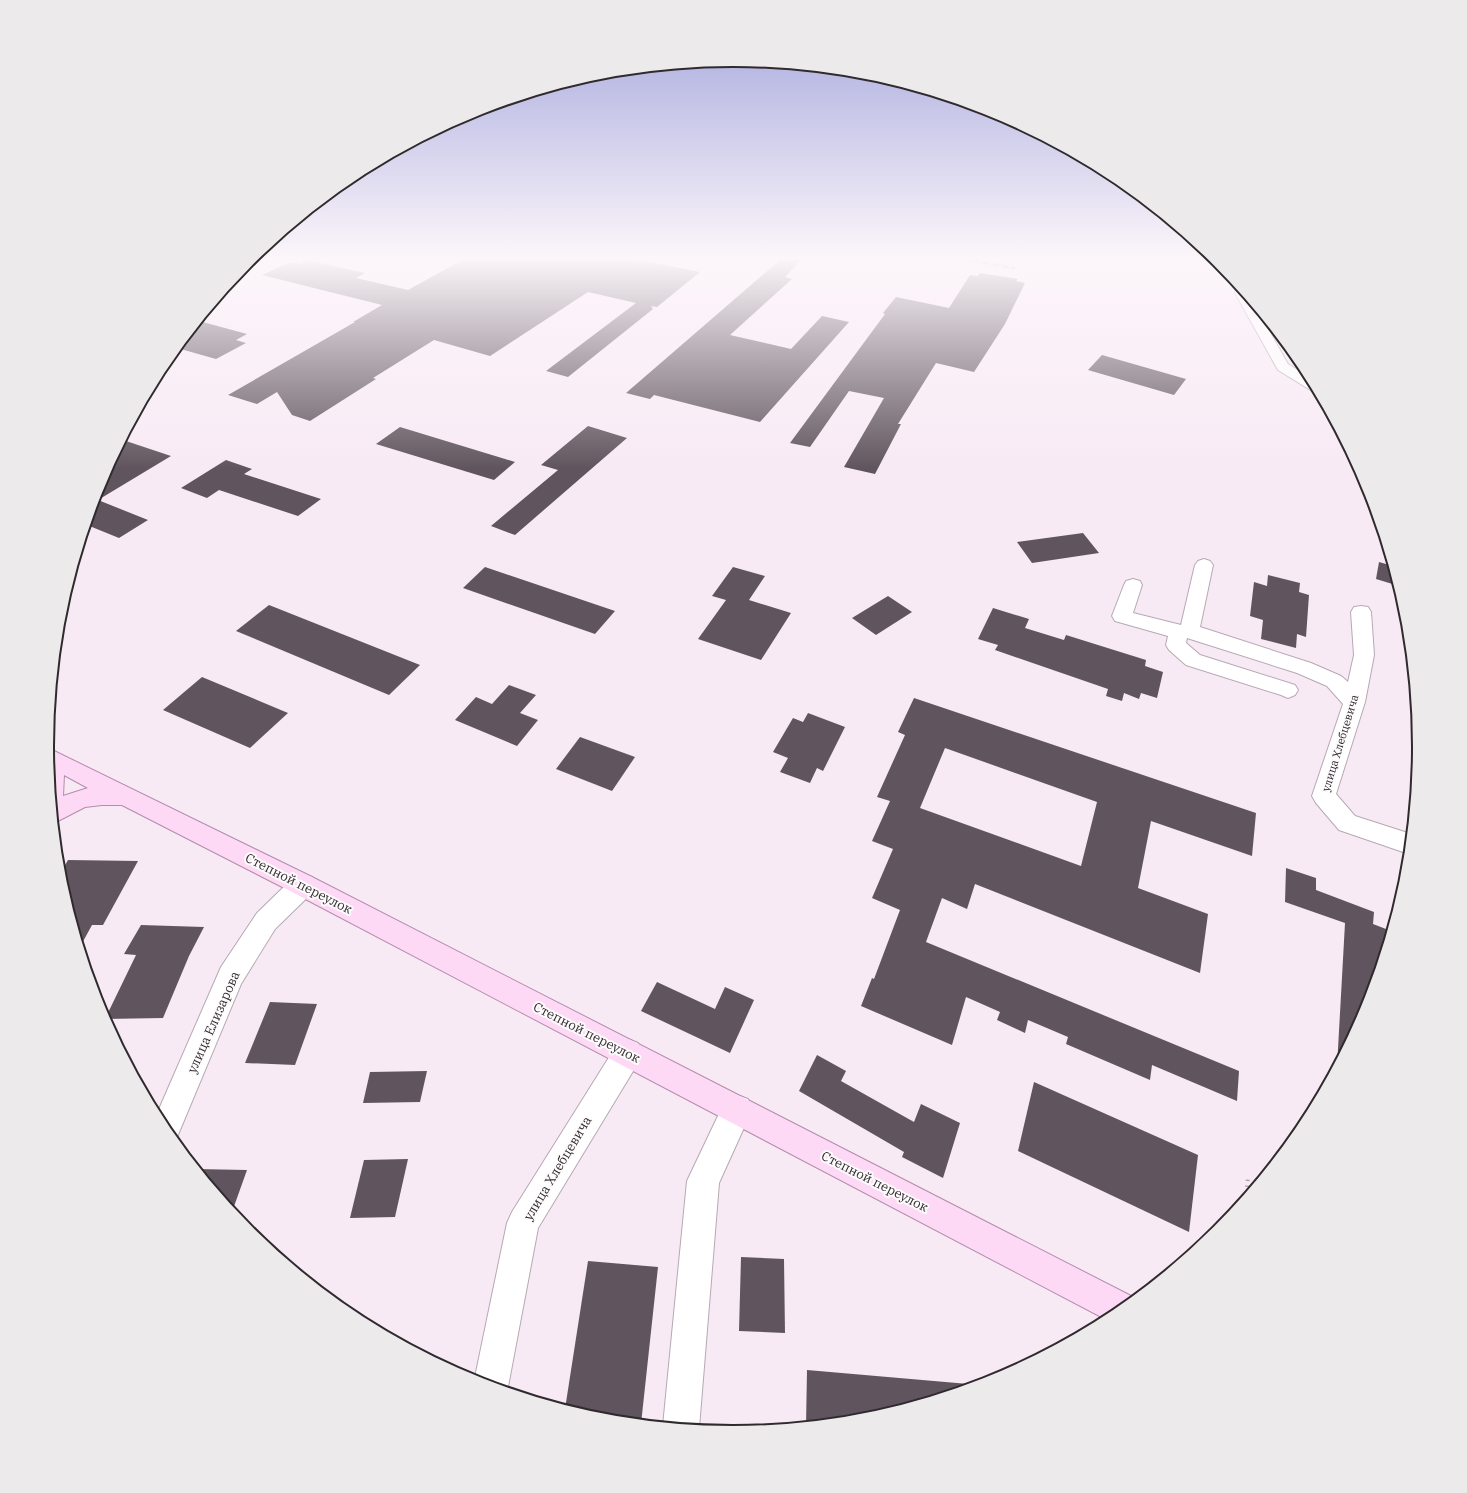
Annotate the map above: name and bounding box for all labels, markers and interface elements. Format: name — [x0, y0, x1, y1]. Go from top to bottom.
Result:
street label: улица Хлебцевича — [1319, 693, 1361, 793]
street label: Степной переулок — [242, 849, 356, 918]
street label: улица Елизарова — [183, 969, 244, 1076]
street label: Степной переулок — [530, 998, 644, 1067]
street label: улица Хлебцевича — [519, 1113, 595, 1224]
street label: Степной переулок — [818, 1147, 932, 1216]

